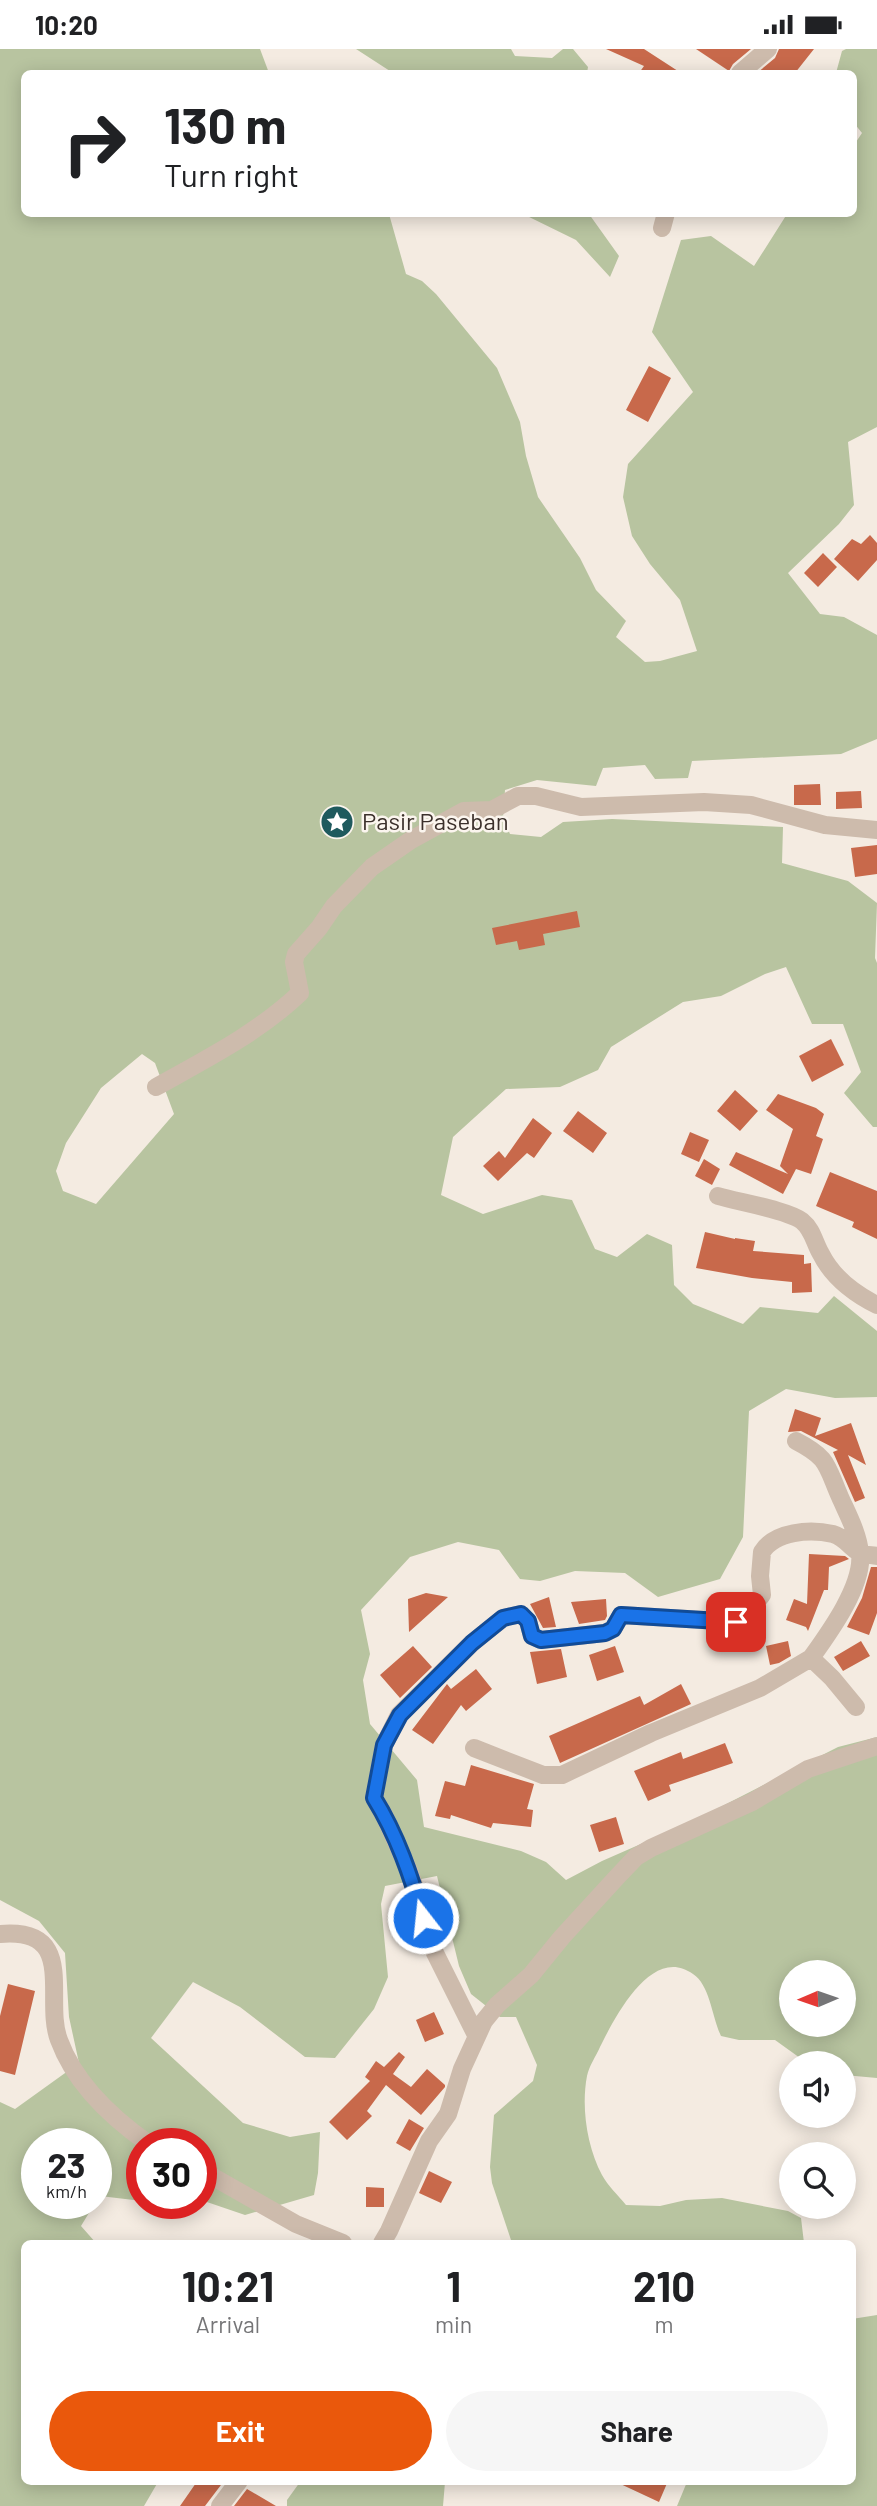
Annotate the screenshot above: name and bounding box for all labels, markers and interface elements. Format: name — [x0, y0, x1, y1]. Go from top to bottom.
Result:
text: 10:20 — [35, 9, 98, 40]
text: 130 m — [164, 95, 286, 154]
icon: right — [49, 98, 140, 189]
text: Turn right — [164, 155, 299, 193]
place icon: Pasir Paseban — [318, 803, 356, 841]
place label: Pasir Paseban — [362, 806, 509, 835]
pin — [706, 1592, 766, 1652]
icon: arrive — [717, 1603, 755, 1641]
position arrow — [386, 1881, 460, 1955]
north arrow — [779, 1960, 856, 2037]
map controls — [779, 1960, 856, 2219]
button: sound — [779, 2051, 856, 2128]
speed limit sign: 30 — [126, 2128, 217, 2219]
button: search — [779, 2142, 856, 2219]
text: 23 — [47, 2143, 86, 2185]
text: km/h — [46, 2180, 87, 2202]
text: 10:21 — [182, 2260, 274, 2310]
text: 1 — [446, 2260, 461, 2310]
text: 210 — [633, 2260, 695, 2310]
text: Arrival — [196, 2310, 260, 2338]
text: min — [435, 2310, 472, 2338]
text: m — [655, 2310, 674, 2338]
button: Exit — [49, 2391, 432, 2471]
button: Share — [446, 2391, 828, 2471]

